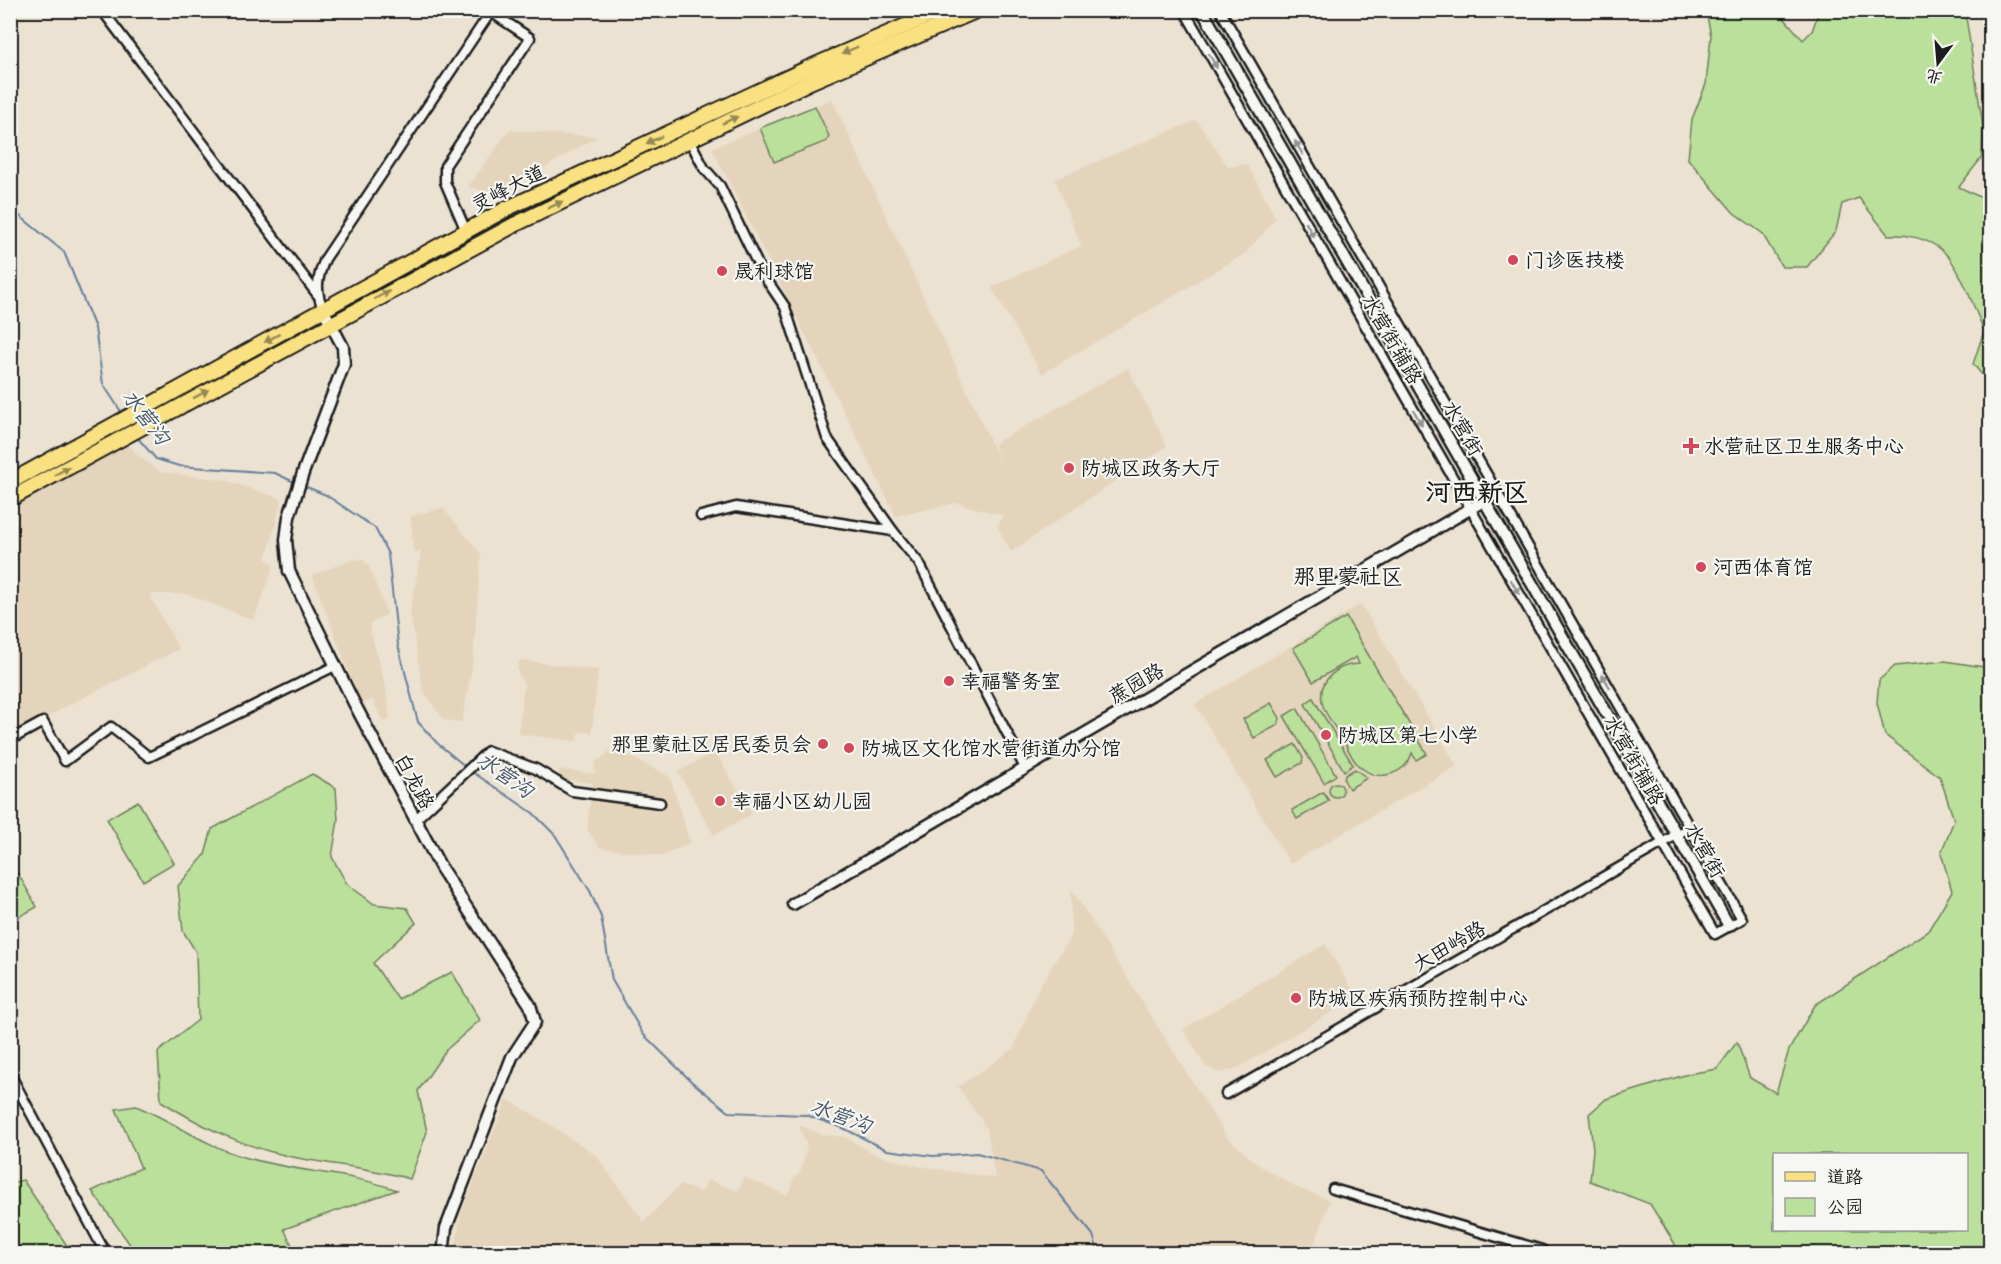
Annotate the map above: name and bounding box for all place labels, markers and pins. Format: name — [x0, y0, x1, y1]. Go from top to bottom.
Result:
place label: 门诊医技楼 — [1525, 249, 1625, 277]
marker: 门诊医技楼 — [1506, 253, 1520, 267]
place label: 晟利球馆 — [734, 260, 814, 288]
marker: 晟利球馆 — [715, 264, 729, 278]
place label: 水营社区卫生服务中心 — [1704, 435, 1904, 463]
marker: 水营社区卫生服务中心 — [1682, 437, 1700, 455]
place label: 防城区政务大厅 — [1081, 457, 1221, 485]
marker: 防城区政务大厅 — [1062, 461, 1076, 475]
place label: 河西体育馆 — [1713, 556, 1813, 584]
marker: 河西体育馆 — [1694, 560, 1708, 574]
place label: 幸福警务室 — [961, 670, 1061, 698]
marker: 幸福警务室 — [942, 674, 956, 688]
place label: 防城区第七小学 — [1338, 724, 1478, 752]
marker: 防城区第七小学 — [1319, 728, 1333, 742]
place label: 那里蒙社区居民委员会 — [611, 733, 811, 761]
marker: 那里蒙社区居民委员会 — [816, 737, 830, 751]
place label: 防城区文化馆水营街道办分馆 — [861, 737, 1121, 765]
marker: 防城区文化馆水营街道办分馆 — [842, 741, 856, 755]
place label: 幸福小区幼儿园 — [732, 790, 872, 818]
marker: 幸福小区幼儿园 — [713, 794, 727, 808]
place label: 防城区疾病预防控制中心 — [1308, 987, 1528, 1015]
marker: 防城区疾病预防控制中心 — [1289, 991, 1303, 1005]

